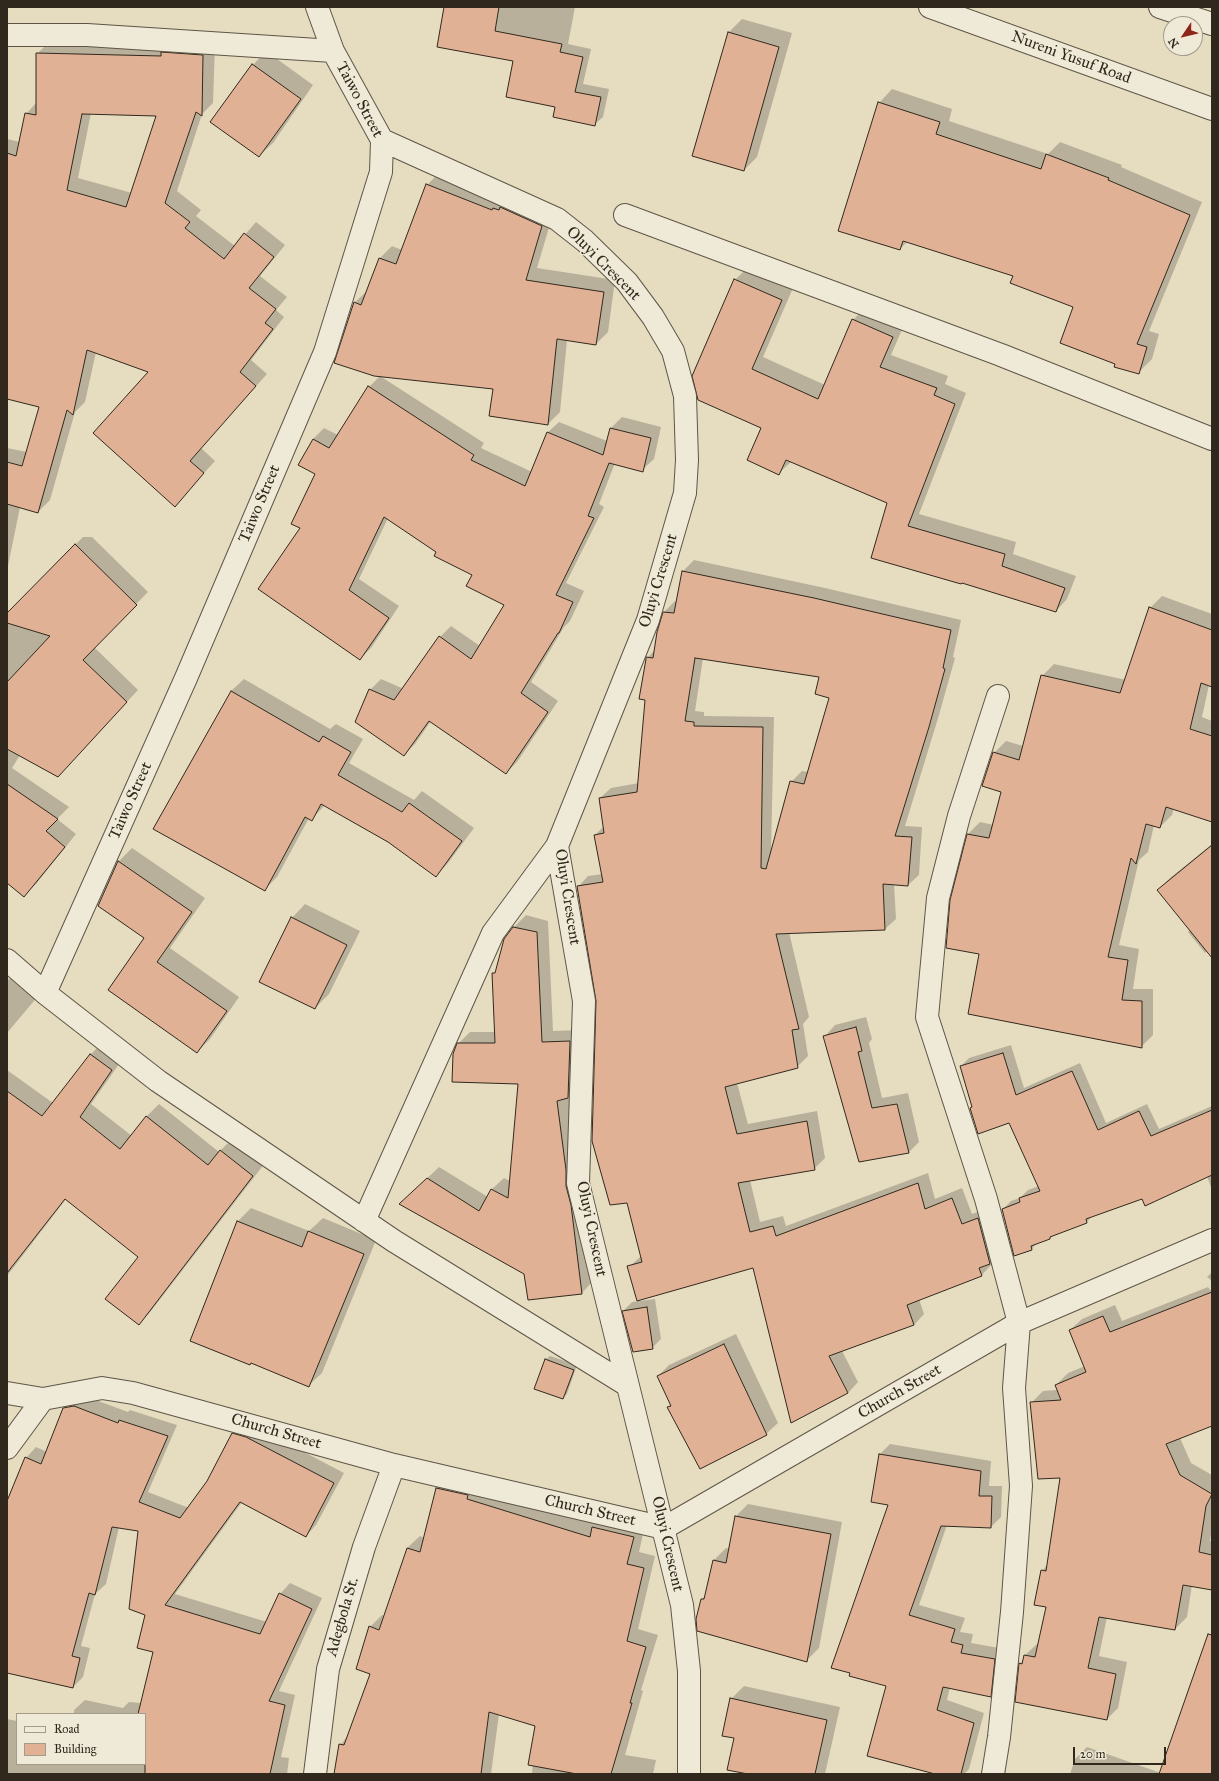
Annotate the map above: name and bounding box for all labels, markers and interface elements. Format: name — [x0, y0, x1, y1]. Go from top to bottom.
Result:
north arrow — [1163, 16, 1203, 56]
street label: Nureni Yusuf Road — [1009, 27, 1133, 89]
text: N — [1166, 35, 1182, 50]
street label: Taiwo Street — [331, 59, 387, 141]
street label: Oluyi Crescent — [562, 223, 644, 305]
street label: Taiwo Street — [235, 462, 285, 546]
street label: Oluyi Crescent — [636, 532, 682, 630]
street label: Taiwo Street — [105, 759, 157, 843]
street label: Oluyi Crescent — [550, 848, 584, 946]
street label: Oluyi Crescent — [572, 1179, 610, 1279]
street label: Church Street — [855, 1360, 945, 1424]
street label: Church Street — [229, 1410, 323, 1454]
street label: Church Street — [543, 1491, 637, 1531]
street label: Oluyi Crescent — [647, 1495, 687, 1593]
street label: Adegbola St. — [323, 1575, 363, 1659]
legend — [16, 1713, 146, 1765]
text: Road — [54, 1722, 80, 1736]
scale bar — [1075, 1739, 1168, 1765]
text: Building — [54, 1742, 96, 1756]
text: 20 m — [1080, 1747, 1106, 1761]

